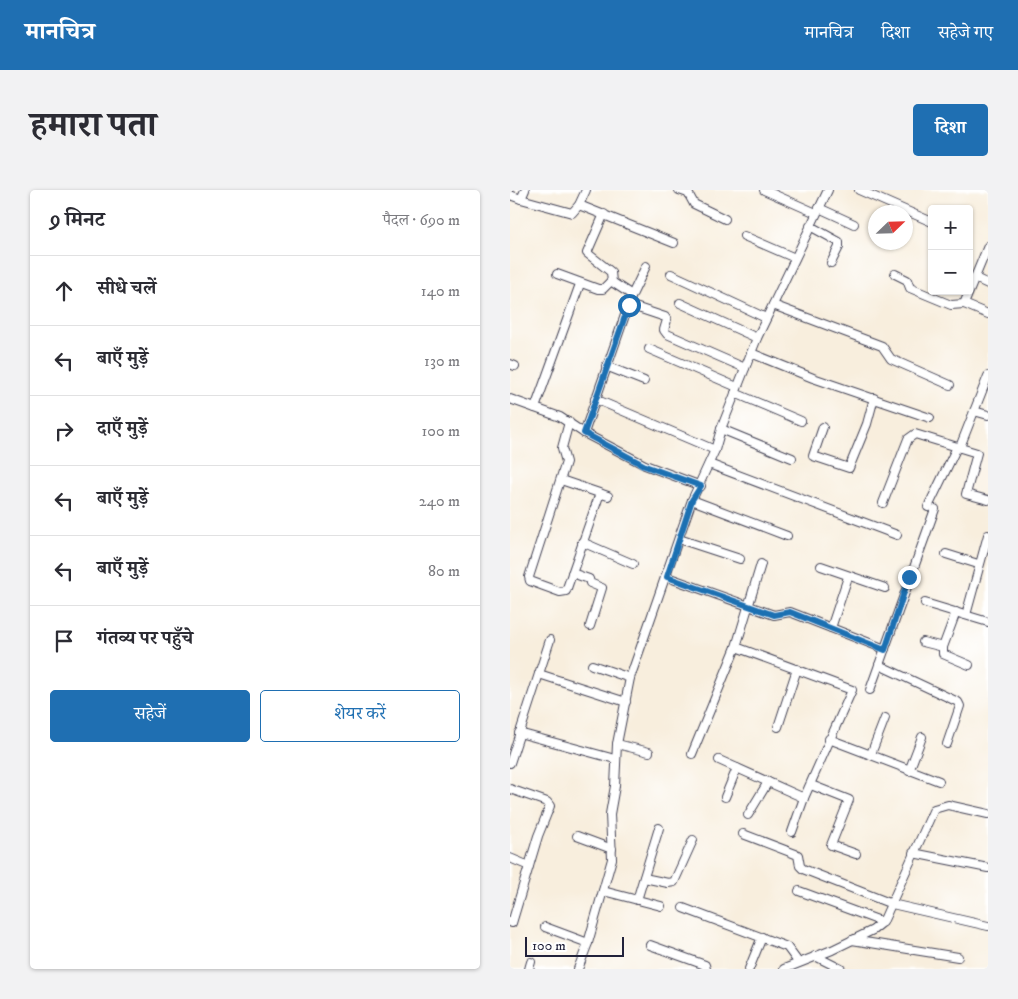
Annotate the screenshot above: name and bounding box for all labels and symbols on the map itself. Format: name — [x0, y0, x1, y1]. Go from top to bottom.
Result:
north arrow — [868, 205, 913, 250]
route start — [618, 294, 641, 317]
route end — [898, 566, 921, 589]
scale bar — [525, 934, 624, 957]

